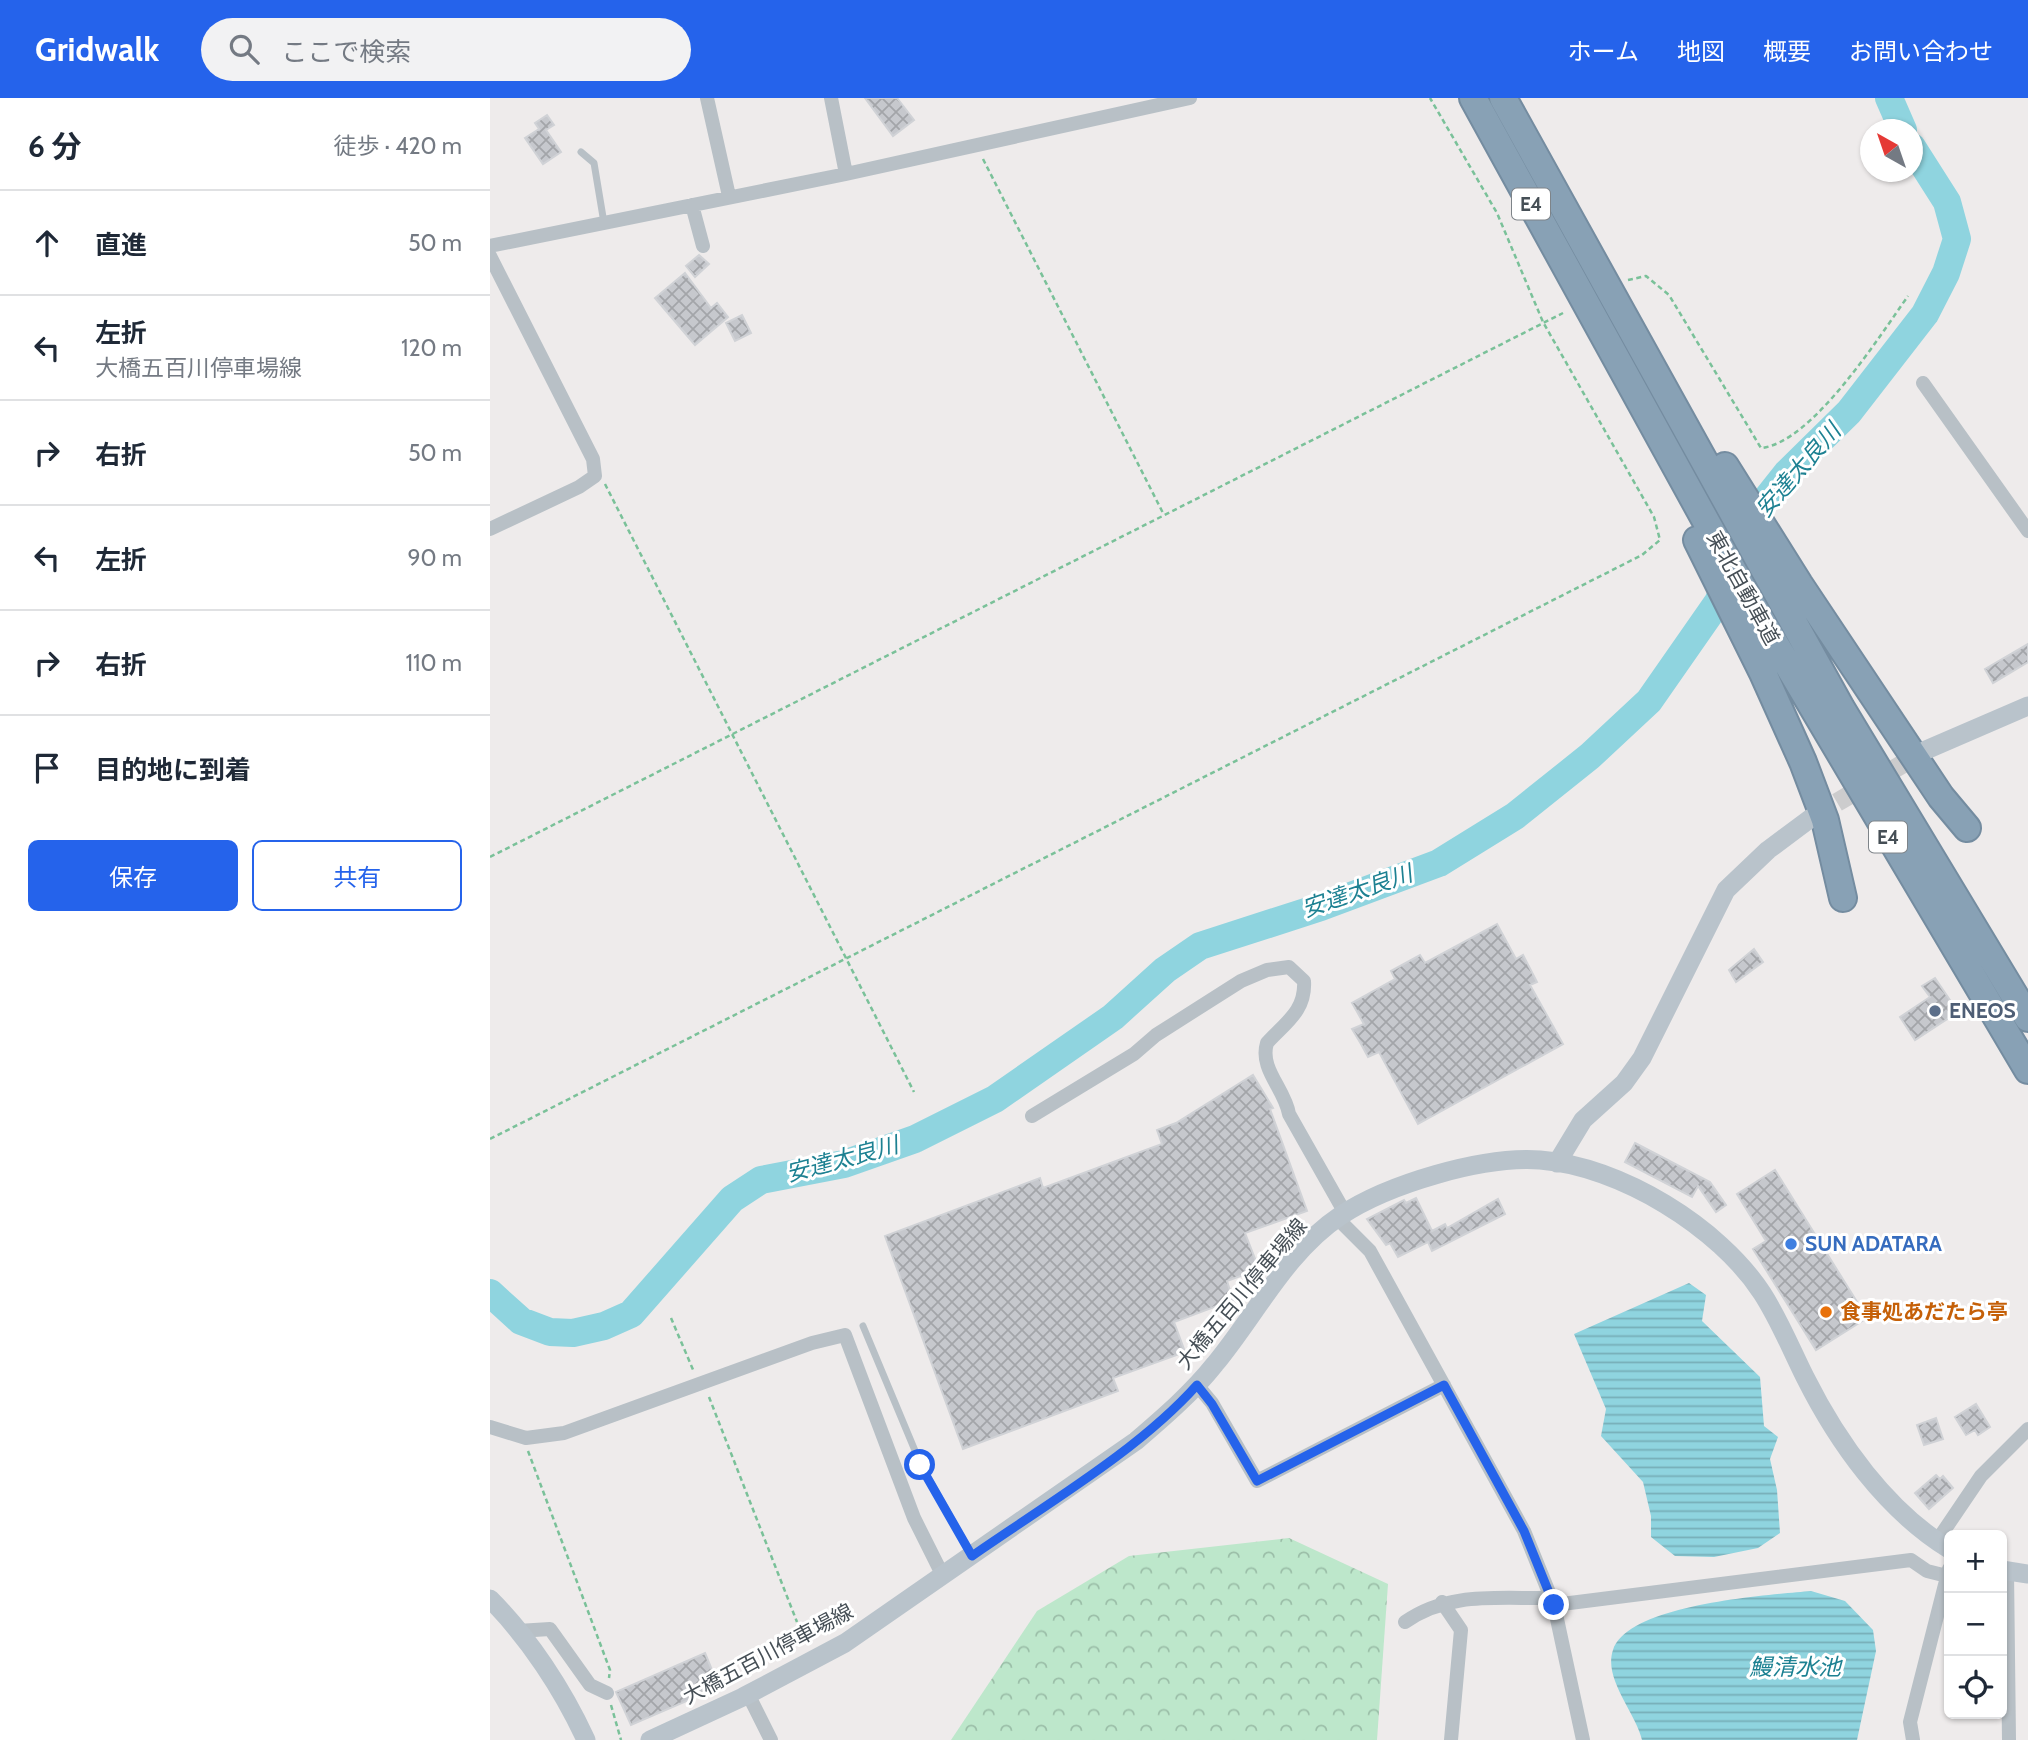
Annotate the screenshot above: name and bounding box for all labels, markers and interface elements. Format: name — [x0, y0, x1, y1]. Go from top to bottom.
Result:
search box — [201, 18, 691, 81]
text: Gridwalk — [35, 29, 159, 69]
icon: search — [225, 30, 263, 68]
text: ここで検索 — [281, 36, 411, 68]
text: ホーム — [1568, 37, 1639, 66]
text: 地図 — [1677, 37, 1725, 66]
text: 概要 — [1763, 37, 1811, 66]
text: お問い合わせ — [1849, 37, 1993, 66]
north arrow — [1860, 119, 1923, 182]
text: 6 分 — [28, 128, 82, 165]
text: 徒歩 · 420 m — [333, 132, 462, 160]
road number: E4 — [1512, 188, 1550, 220]
icon: ahead — [28, 224, 66, 262]
text: 直進 — [95, 229, 147, 261]
text: 50 m — [408, 229, 462, 257]
text: 左折 — [95, 317, 147, 349]
icon: left — [28, 329, 66, 367]
text: 120 m — [401, 334, 462, 362]
text: 大橋五百川停車場線 — [95, 354, 302, 382]
water label: 安達太良川 — [1750, 415, 1848, 523]
icon: right — [28, 434, 66, 472]
text: 右折 — [95, 439, 147, 471]
text: 50 m — [408, 439, 462, 467]
street label: 東北自動車道 — [1702, 527, 1785, 649]
icon: left — [28, 539, 66, 577]
text: 左折 — [95, 544, 147, 576]
text: 90 m — [408, 544, 462, 572]
icon: right — [28, 644, 66, 682]
text: 右折 — [95, 649, 147, 681]
text: 110 m — [406, 649, 462, 677]
icon: arrive — [28, 749, 66, 787]
text: 目的地に到着 — [95, 754, 251, 786]
road number: E4 — [1869, 822, 1907, 852]
button: 保存 — [28, 840, 238, 911]
button: 共有 — [252, 840, 462, 911]
water label: 安達太良川 — [1298, 858, 1419, 923]
place label: ENEOS — [1949, 998, 2016, 1023]
marker: ENEOS — [1927, 1003, 1943, 1019]
water label: 安達太良川 — [783, 1130, 904, 1187]
street label: 大橋五百川停車場線 — [1171, 1213, 1312, 1374]
place label: SUN ADATARA — [1805, 1231, 1943, 1256]
marker: SUN ADATARA — [1783, 1236, 1799, 1252]
place label: 食事処あだたら亭 — [1840, 1299, 2008, 1324]
marker: 食事処あだたら亭 — [1818, 1304, 1834, 1320]
route start — [904, 1449, 935, 1480]
map controls — [1944, 1530, 2007, 1719]
button: + — [1944, 1530, 2007, 1593]
route end — [1538, 1589, 1569, 1620]
button: − — [1944, 1593, 2007, 1656]
street label: 大橋五百川停車場線 — [678, 1598, 857, 1709]
water label: 鰻清水池 — [1749, 1653, 1843, 1681]
button: locate — [1944, 1656, 2007, 1719]

